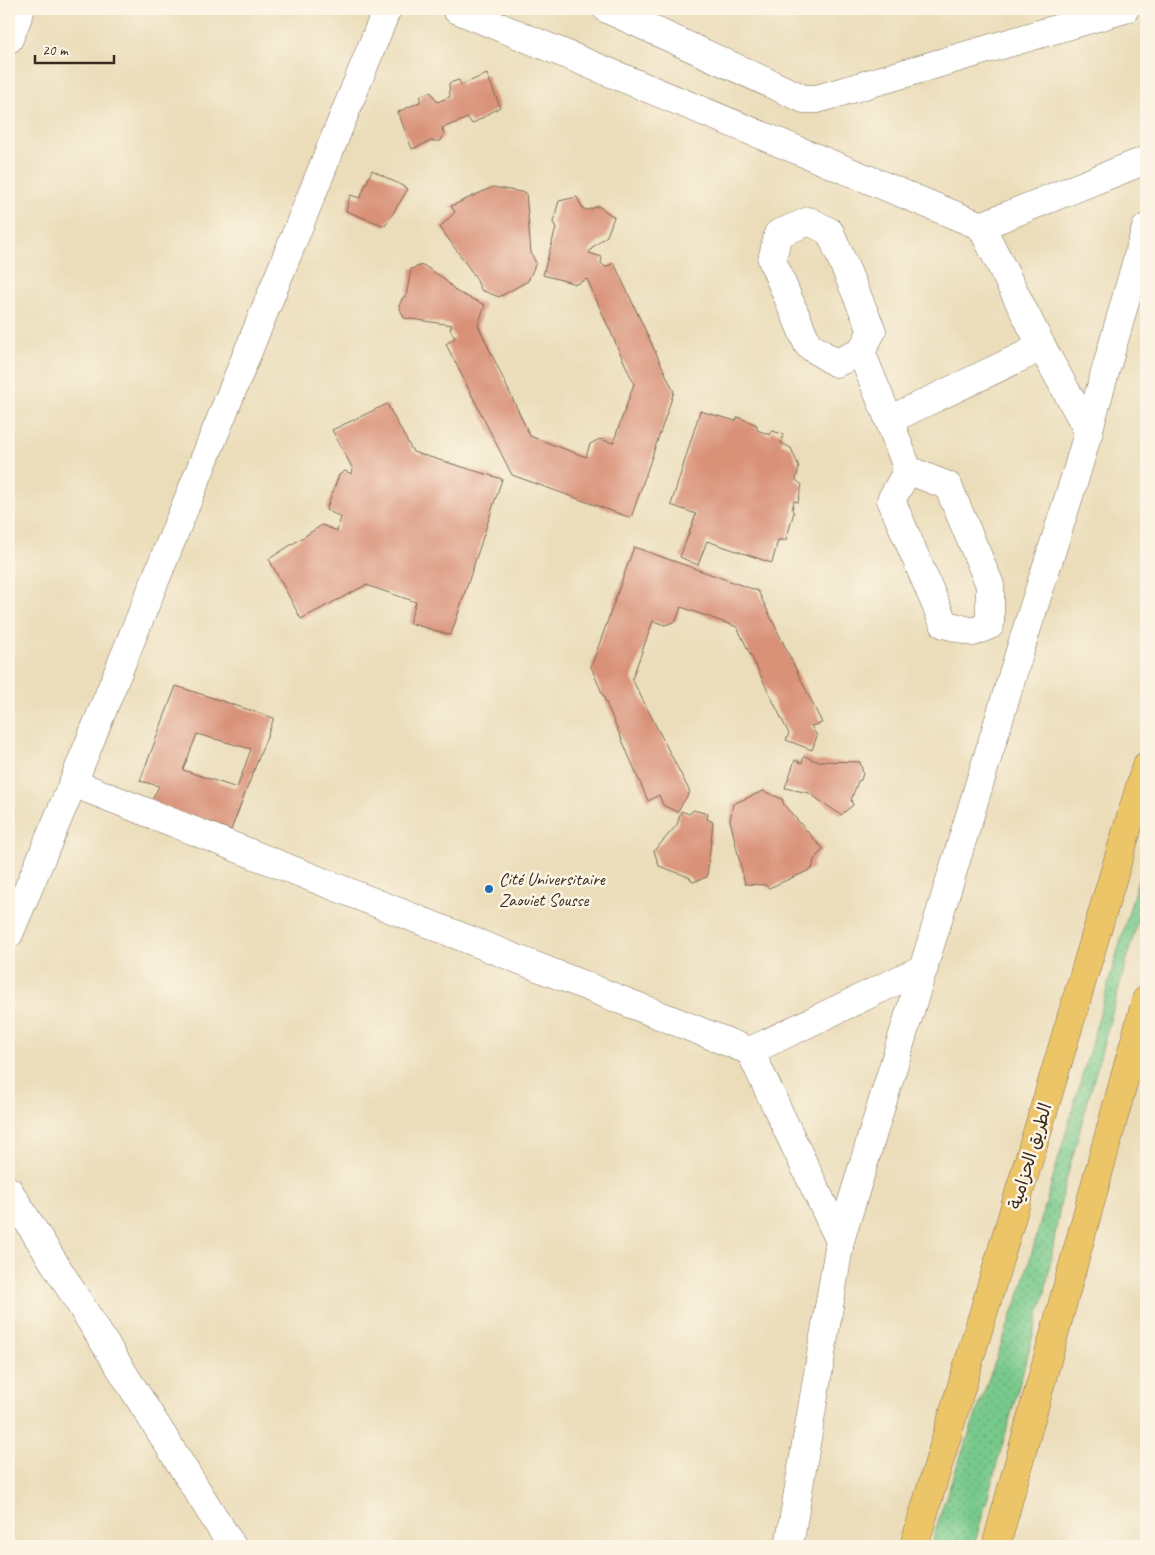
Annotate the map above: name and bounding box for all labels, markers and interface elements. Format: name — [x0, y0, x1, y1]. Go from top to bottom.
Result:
scale bar — [35, 32, 114, 64]
text: 20 m — [42, 41, 69, 60]
place label: Cité Universitaire Zaouiet Sousse — [499, 868, 606, 911]
marker: Cité Universitaire Zaouiet Sousse — [483, 883, 495, 895]
street label: الطريق الحزامية — [1003, 1100, 1057, 1212]

